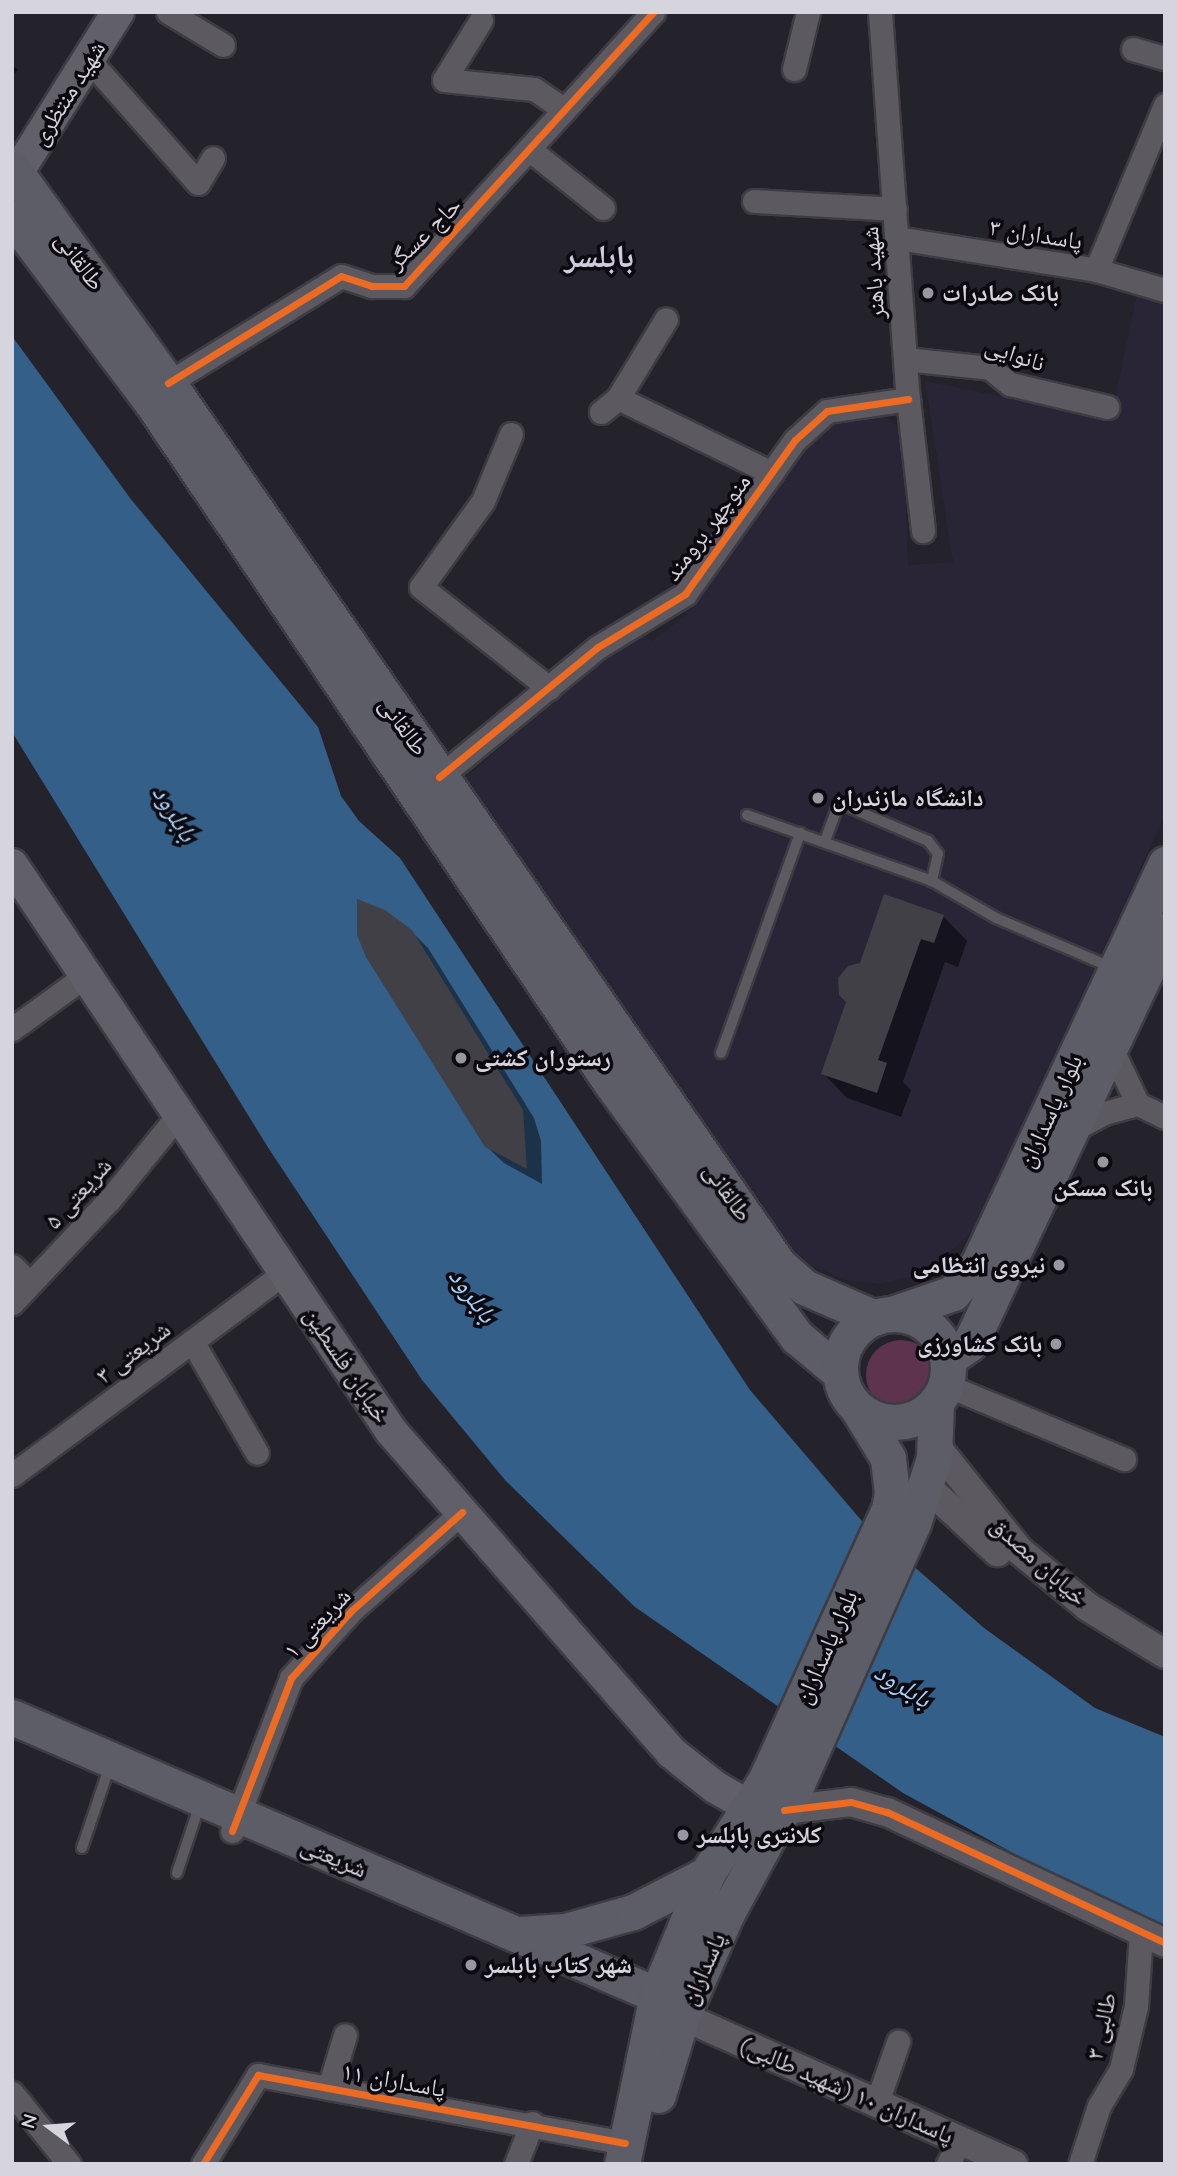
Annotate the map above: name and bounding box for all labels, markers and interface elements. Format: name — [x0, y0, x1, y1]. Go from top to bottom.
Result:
street label: شهید منتظری — [25, 35, 111, 151]
street label: حاج عسگر — [381, 191, 467, 275]
street label: پاسداران ۳ — [988, 212, 1084, 256]
street label: طالقانی — [49, 226, 111, 296]
street label: شهید باهنر — [855, 226, 891, 320]
district label: بابلسر — [564, 236, 634, 274]
place label: بانک صادرات — [942, 279, 1059, 307]
marker: بانک صادرات — [920, 285, 936, 301]
street label: نانوایی — [982, 330, 1048, 378]
street label: منوچهر برومند — [657, 468, 757, 586]
street label: طالقانی — [373, 691, 435, 761]
water label: بابلرود — [146, 779, 204, 847]
place label: دانشگاه مازندران — [832, 784, 984, 812]
marker: دانشگاه مازندران — [810, 790, 826, 806]
place label: رستوران کشتی — [475, 1044, 611, 1072]
marker: رستوران کشتی — [453, 1050, 469, 1066]
street label: بلوار پاسداران — [1011, 1050, 1089, 1172]
street label: شریعتی ۵ — [38, 1151, 118, 1235]
marker: بانک مسکن — [1095, 1154, 1111, 1170]
street label: طالقانی — [697, 1157, 759, 1227]
place label: بانک مسکن — [1054, 1174, 1152, 1202]
place label: نیروی انتظامی — [913, 1251, 1045, 1279]
marker: نیروی انتظامی — [1051, 1257, 1067, 1273]
water label: بابلرود — [443, 1261, 503, 1329]
street label: خیابان فلسطین — [298, 1302, 396, 1428]
street label: شریعتی ۳ — [90, 1315, 176, 1389]
place label: بانک کشاورزی — [917, 1330, 1042, 1358]
marker: بانک کشاورزی — [1048, 1336, 1064, 1352]
street label: خیابان مصدق — [985, 1510, 1093, 1612]
street label: شریعتی ۱ — [277, 1582, 357, 1664]
street label: بلوار پاسداران — [788, 1586, 864, 1708]
water label: بابلرود — [869, 1656, 937, 1714]
place label: کلانتری بابلسر — [697, 1821, 822, 1849]
marker: کلانتری بابلسر — [675, 1827, 691, 1843]
street label: شریعتی — [297, 1830, 371, 1884]
street label: پاسداران — [674, 1928, 732, 2010]
place label: شهر کتاب بابلسر — [485, 1951, 632, 1979]
marker: شهر کتاب بابلسر — [463, 1957, 479, 1973]
street label: طالبی ۳ — [1079, 1990, 1123, 2062]
street label: پاسداران ۱۰ (شهید طالبی) — [736, 2030, 958, 2150]
street label: پاسداران ۱۱ — [340, 2057, 448, 2103]
north arrow — [14, 2092, 84, 2162]
text: N — [15, 2111, 42, 2131]

